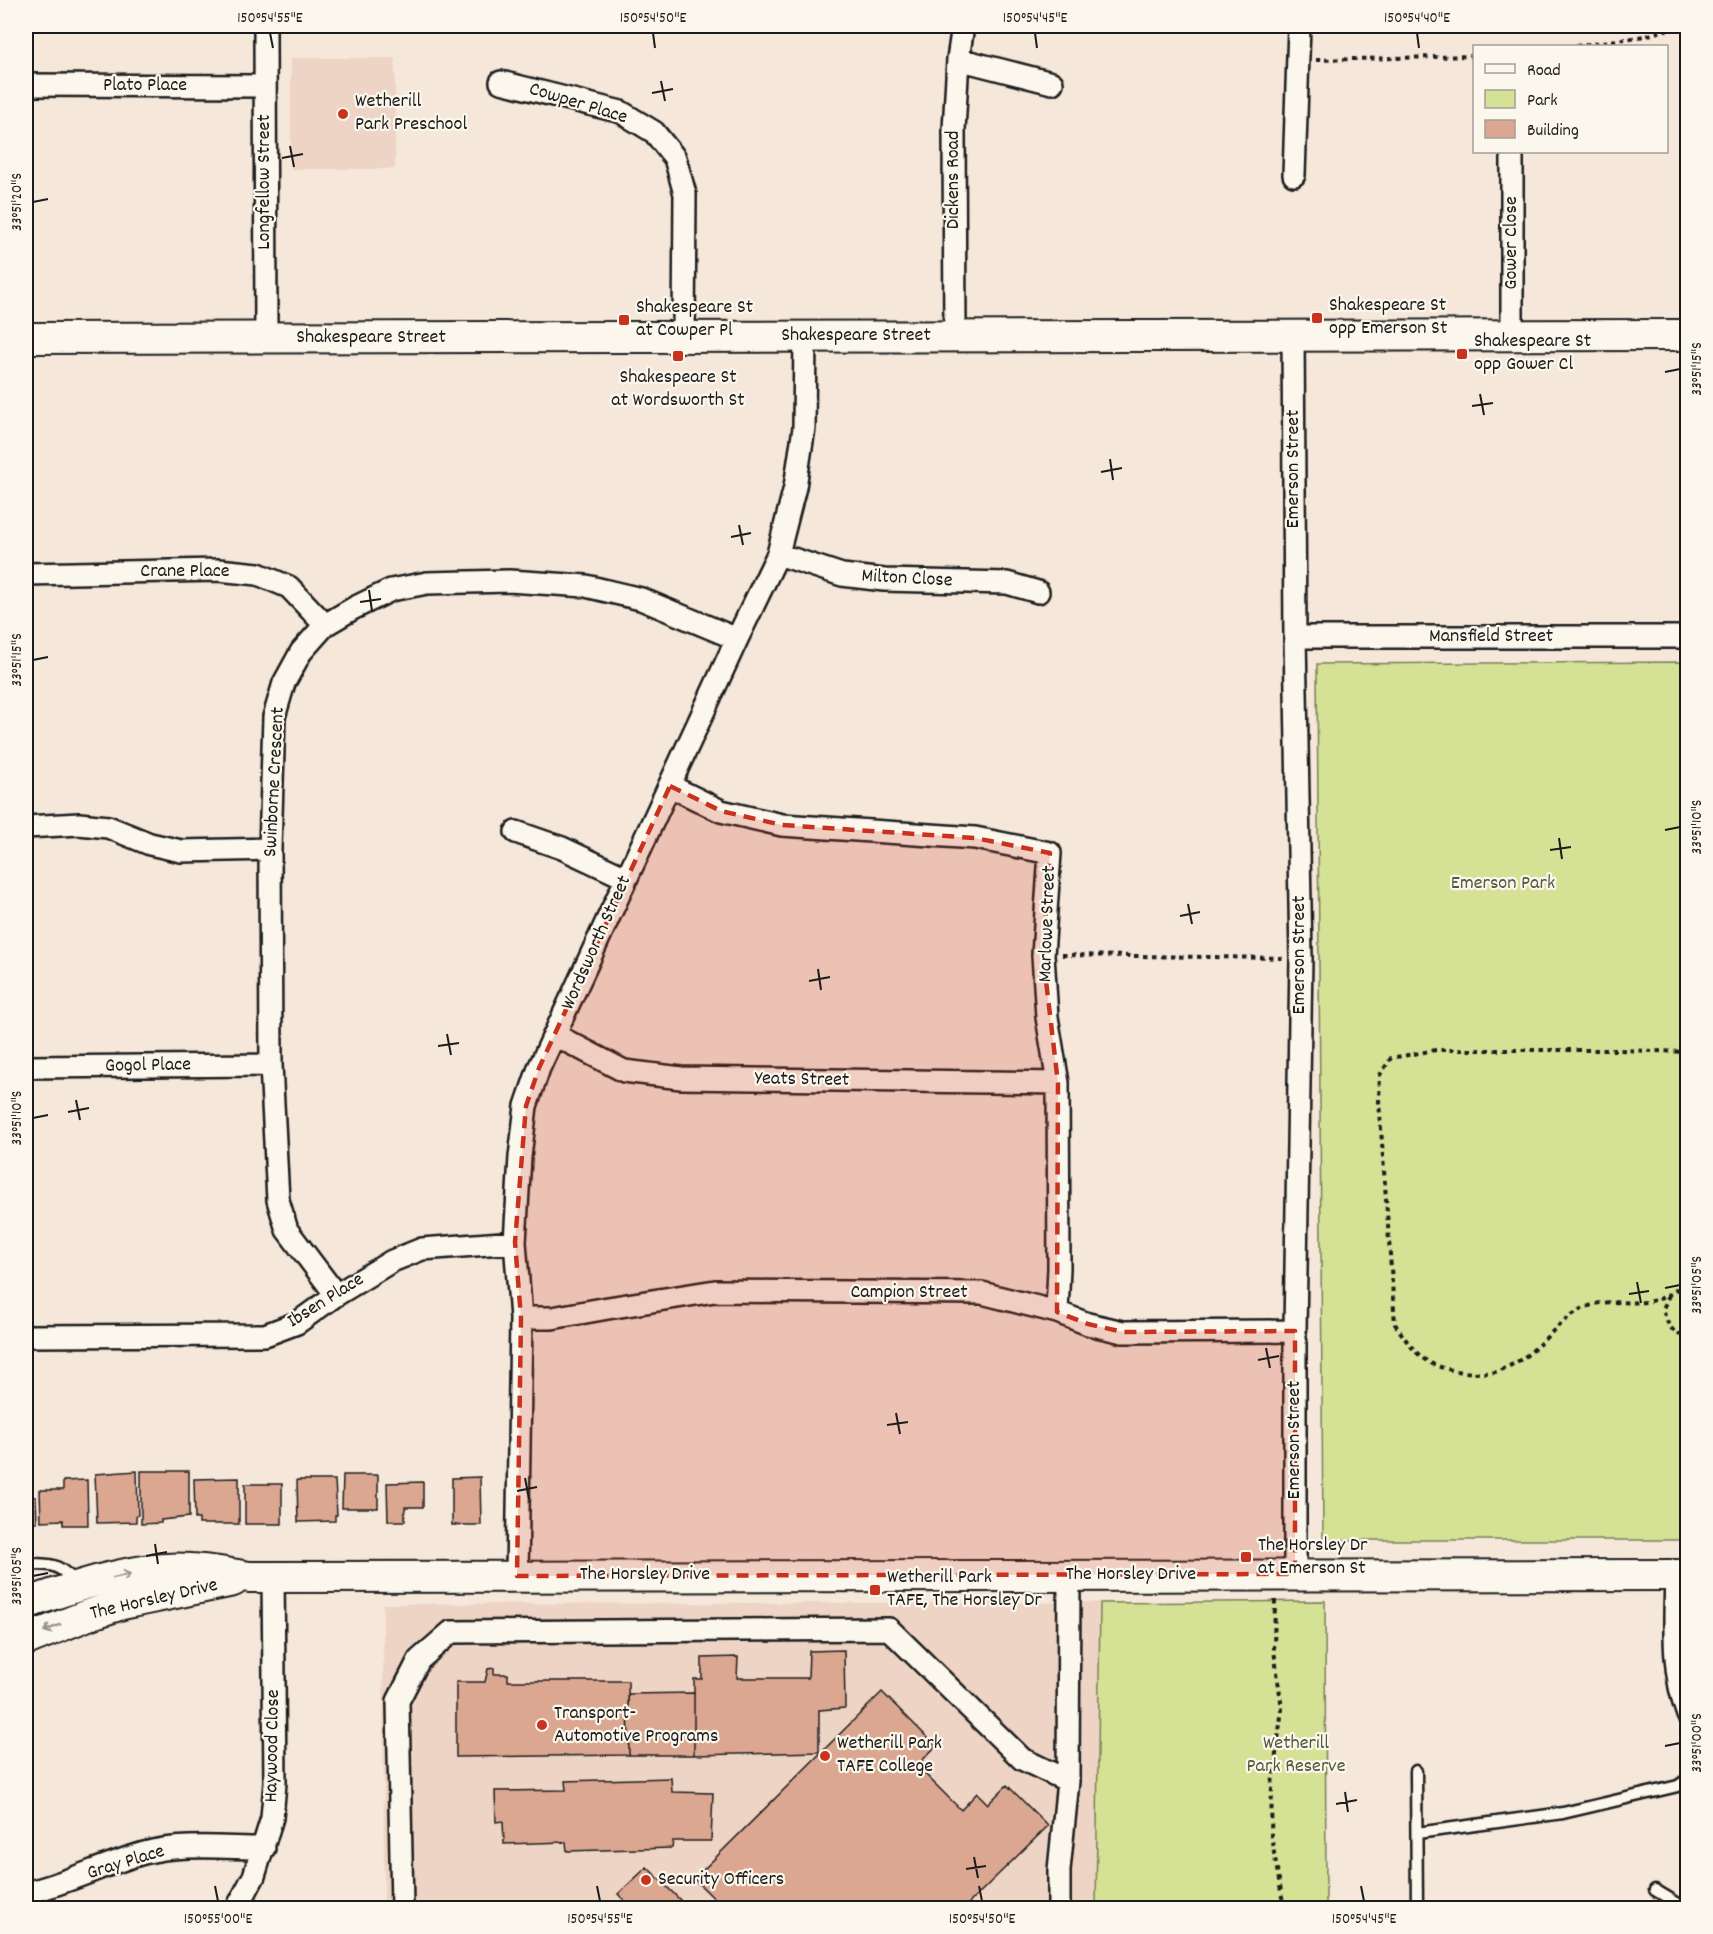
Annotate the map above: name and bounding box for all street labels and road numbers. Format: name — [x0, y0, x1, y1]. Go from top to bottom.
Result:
street label: Plato Place — [103, 72, 187, 100]
street label: Cowper Place — [525, 76, 631, 132]
street label: Longfellow Street — [251, 114, 279, 250]
street label: Dickens Road — [940, 131, 968, 229]
street label: Gower Close — [1498, 196, 1526, 290]
street label: Shakespeare Street — [781, 322, 931, 350]
street label: Shakespeare Street — [296, 324, 446, 352]
street label: Emerson Street — [1280, 410, 1308, 528]
street label: Crane Place — [140, 558, 230, 586]
street label: Milton Close — [861, 563, 953, 595]
street label: Mansfield Street — [1429, 623, 1553, 651]
street label: Swinborne Crescent — [257, 706, 293, 858]
street label: Marlowe Street — [1032, 865, 1064, 983]
street label: Wordsworth Street — [555, 871, 639, 1015]
street label: Emerson Street — [1286, 896, 1314, 1014]
street label: Gogol Place — [105, 1051, 191, 1081]
street label: Yeats Street — [755, 1065, 849, 1095]
street label: Ibsen Place — [282, 1266, 370, 1336]
street label: Campion Street — [850, 1279, 968, 1307]
street label: Emerson Street — [1281, 1381, 1309, 1499]
street label: The Horsley Drive — [580, 1561, 710, 1589]
street label: The Horsley Drive — [1066, 1561, 1196, 1589]
street label: The Horsley Drive — [87, 1572, 221, 1628]
street label: Haywood Close — [258, 1689, 288, 1803]
street label: Gray Place — [84, 1838, 168, 1888]

